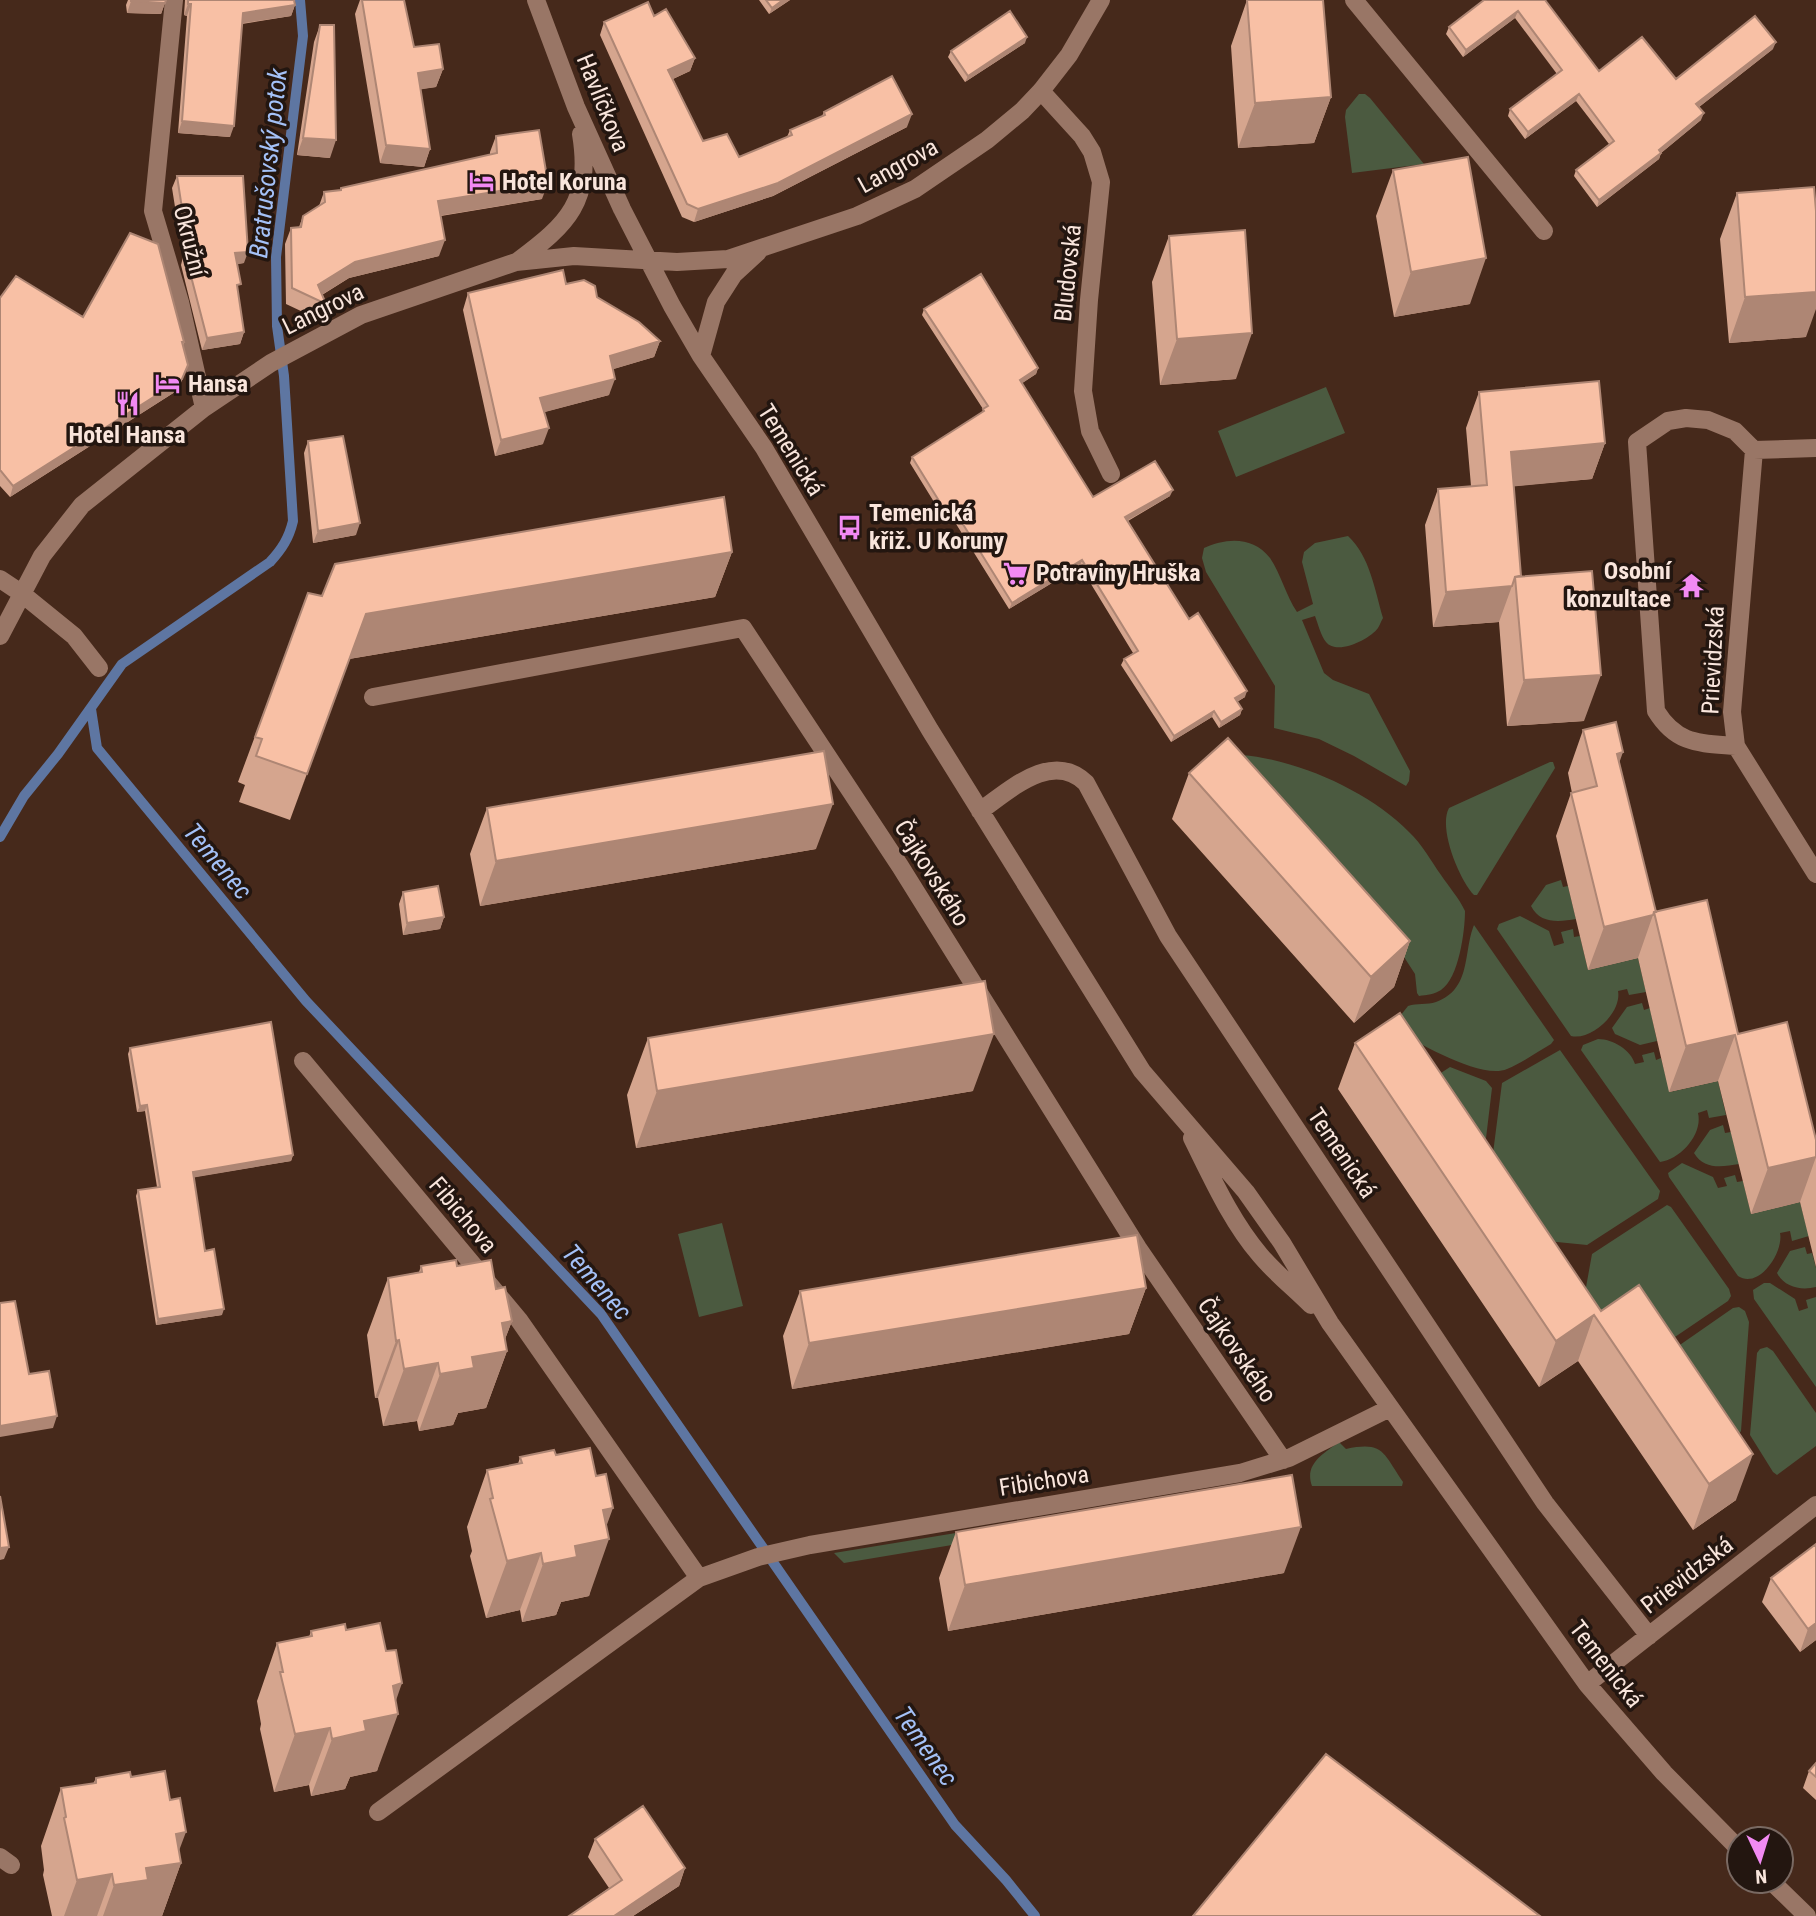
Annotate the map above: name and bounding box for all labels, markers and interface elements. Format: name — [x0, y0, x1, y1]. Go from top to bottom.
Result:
street label: Havlíčkova — [571, 50, 635, 156]
water label: Bratrušovský potok — [243, 66, 293, 259]
street label: Langrova — [853, 133, 943, 199]
hotel icon: Hotel Koruna — [468, 168, 496, 196]
place label: Hotel Koruna — [502, 168, 627, 196]
street label: Okružní — [168, 203, 213, 281]
street label: Bludovská — [1049, 223, 1087, 323]
street label: Langrova — [278, 277, 368, 341]
hotel icon: Hansa — [154, 370, 182, 398]
place label: Hansa — [188, 370, 248, 398]
restaurant icon: Hotel Hansa — [113, 390, 141, 418]
street label: Temenická — [752, 399, 830, 501]
place label: Hotel Hansa — [68, 421, 186, 449]
place label: Temenická křiž. U Koruny — [869, 499, 1005, 555]
bus stop icon: Temenická křiž. U Koruny — [835, 513, 863, 541]
place label: Osobní konzultace — [1566, 557, 1673, 613]
supermarket icon: Potraviny Hruška — [1002, 559, 1030, 587]
place label: Potraviny Hruška — [1036, 559, 1201, 587]
temple icon: Osobní konzultace — [1677, 571, 1705, 599]
street label: Prievidzská — [1696, 605, 1730, 715]
street label: Čajkovského — [888, 814, 976, 931]
water label: Temenec — [178, 817, 259, 905]
street label: Temenická — [1302, 1103, 1382, 1203]
street label: Fibichova — [423, 1171, 503, 1259]
water label: Temenec — [556, 1238, 638, 1326]
street label: Čajkovského — [1192, 1292, 1283, 1408]
street label: Fibichova — [997, 1460, 1091, 1502]
street label: Prievidzská — [1636, 1531, 1738, 1619]
street label: Temenická — [1563, 1615, 1649, 1713]
water label: Temenec — [888, 1700, 964, 1792]
north arrow — [1725, 1825, 1795, 1895]
text: N — [1755, 1865, 1768, 1888]

